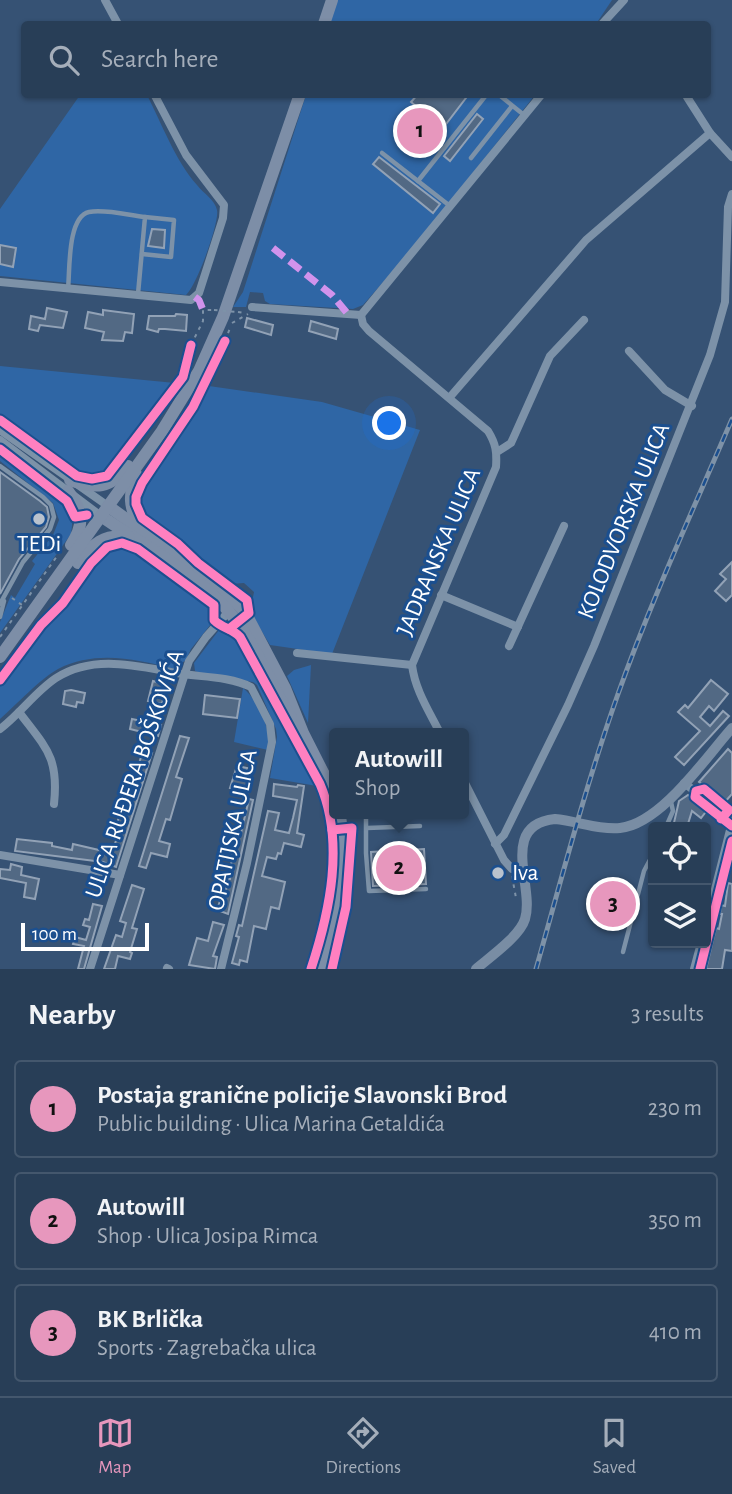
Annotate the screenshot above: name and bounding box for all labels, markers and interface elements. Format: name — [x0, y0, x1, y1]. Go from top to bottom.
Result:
search box — [21, 21, 711, 98]
icon: search — [45, 41, 83, 79]
text: Search here — [101, 46, 219, 72]
pin: 1 — [397, 105, 443, 157]
your location — [372, 406, 406, 440]
street label: KOLODVORSKA ULICA — [574, 420, 674, 622]
street label: JADRANSKA ULICA — [393, 464, 485, 640]
marker: TEDi — [31, 511, 47, 527]
place label: TEDi — [17, 532, 61, 556]
street label: ULICA RUĐERA BOŠKOVIĆA — [79, 646, 189, 901]
popup — [329, 728, 469, 819]
text: Autowill — [355, 746, 443, 772]
street label: OPATIJSKA ULICA — [204, 747, 262, 913]
text: Shop — [355, 777, 400, 800]
map controls — [648, 822, 711, 948]
button: locate — [648, 822, 711, 885]
pin: 2 — [376, 842, 422, 894]
place label: Iva — [512, 861, 539, 885]
marker: Iva — [490, 865, 506, 881]
pin: 3 — [590, 878, 636, 930]
button: layers — [648, 885, 711, 948]
scale bar — [21, 920, 149, 952]
text: 100 m — [32, 925, 77, 944]
text: Nearby — [28, 1000, 116, 1030]
text: 3 results — [631, 1003, 704, 1026]
text: Postaja granične policije Slavonski Brod — [97, 1082, 507, 1108]
text: 1 — [49, 1097, 57, 1120]
text: 230 m — [648, 1097, 702, 1120]
text: Public building · Ulica Marina Getaldića — [97, 1113, 445, 1136]
text: Autowill — [97, 1194, 185, 1220]
text: 2 — [48, 1209, 58, 1232]
text: 350 m — [649, 1209, 702, 1232]
text: Shop · Ulica Josipa Rimca — [97, 1225, 318, 1248]
text: BK Brlička — [97, 1306, 203, 1332]
text: 3 — [48, 1321, 58, 1344]
text: 410 m — [649, 1321, 702, 1344]
text: Sports · Zagrebačka ulica — [97, 1337, 317, 1360]
tab: Map — [96, 1414, 134, 1479]
tab: Directions — [325, 1414, 401, 1479]
tab: Saved — [593, 1414, 636, 1479]

